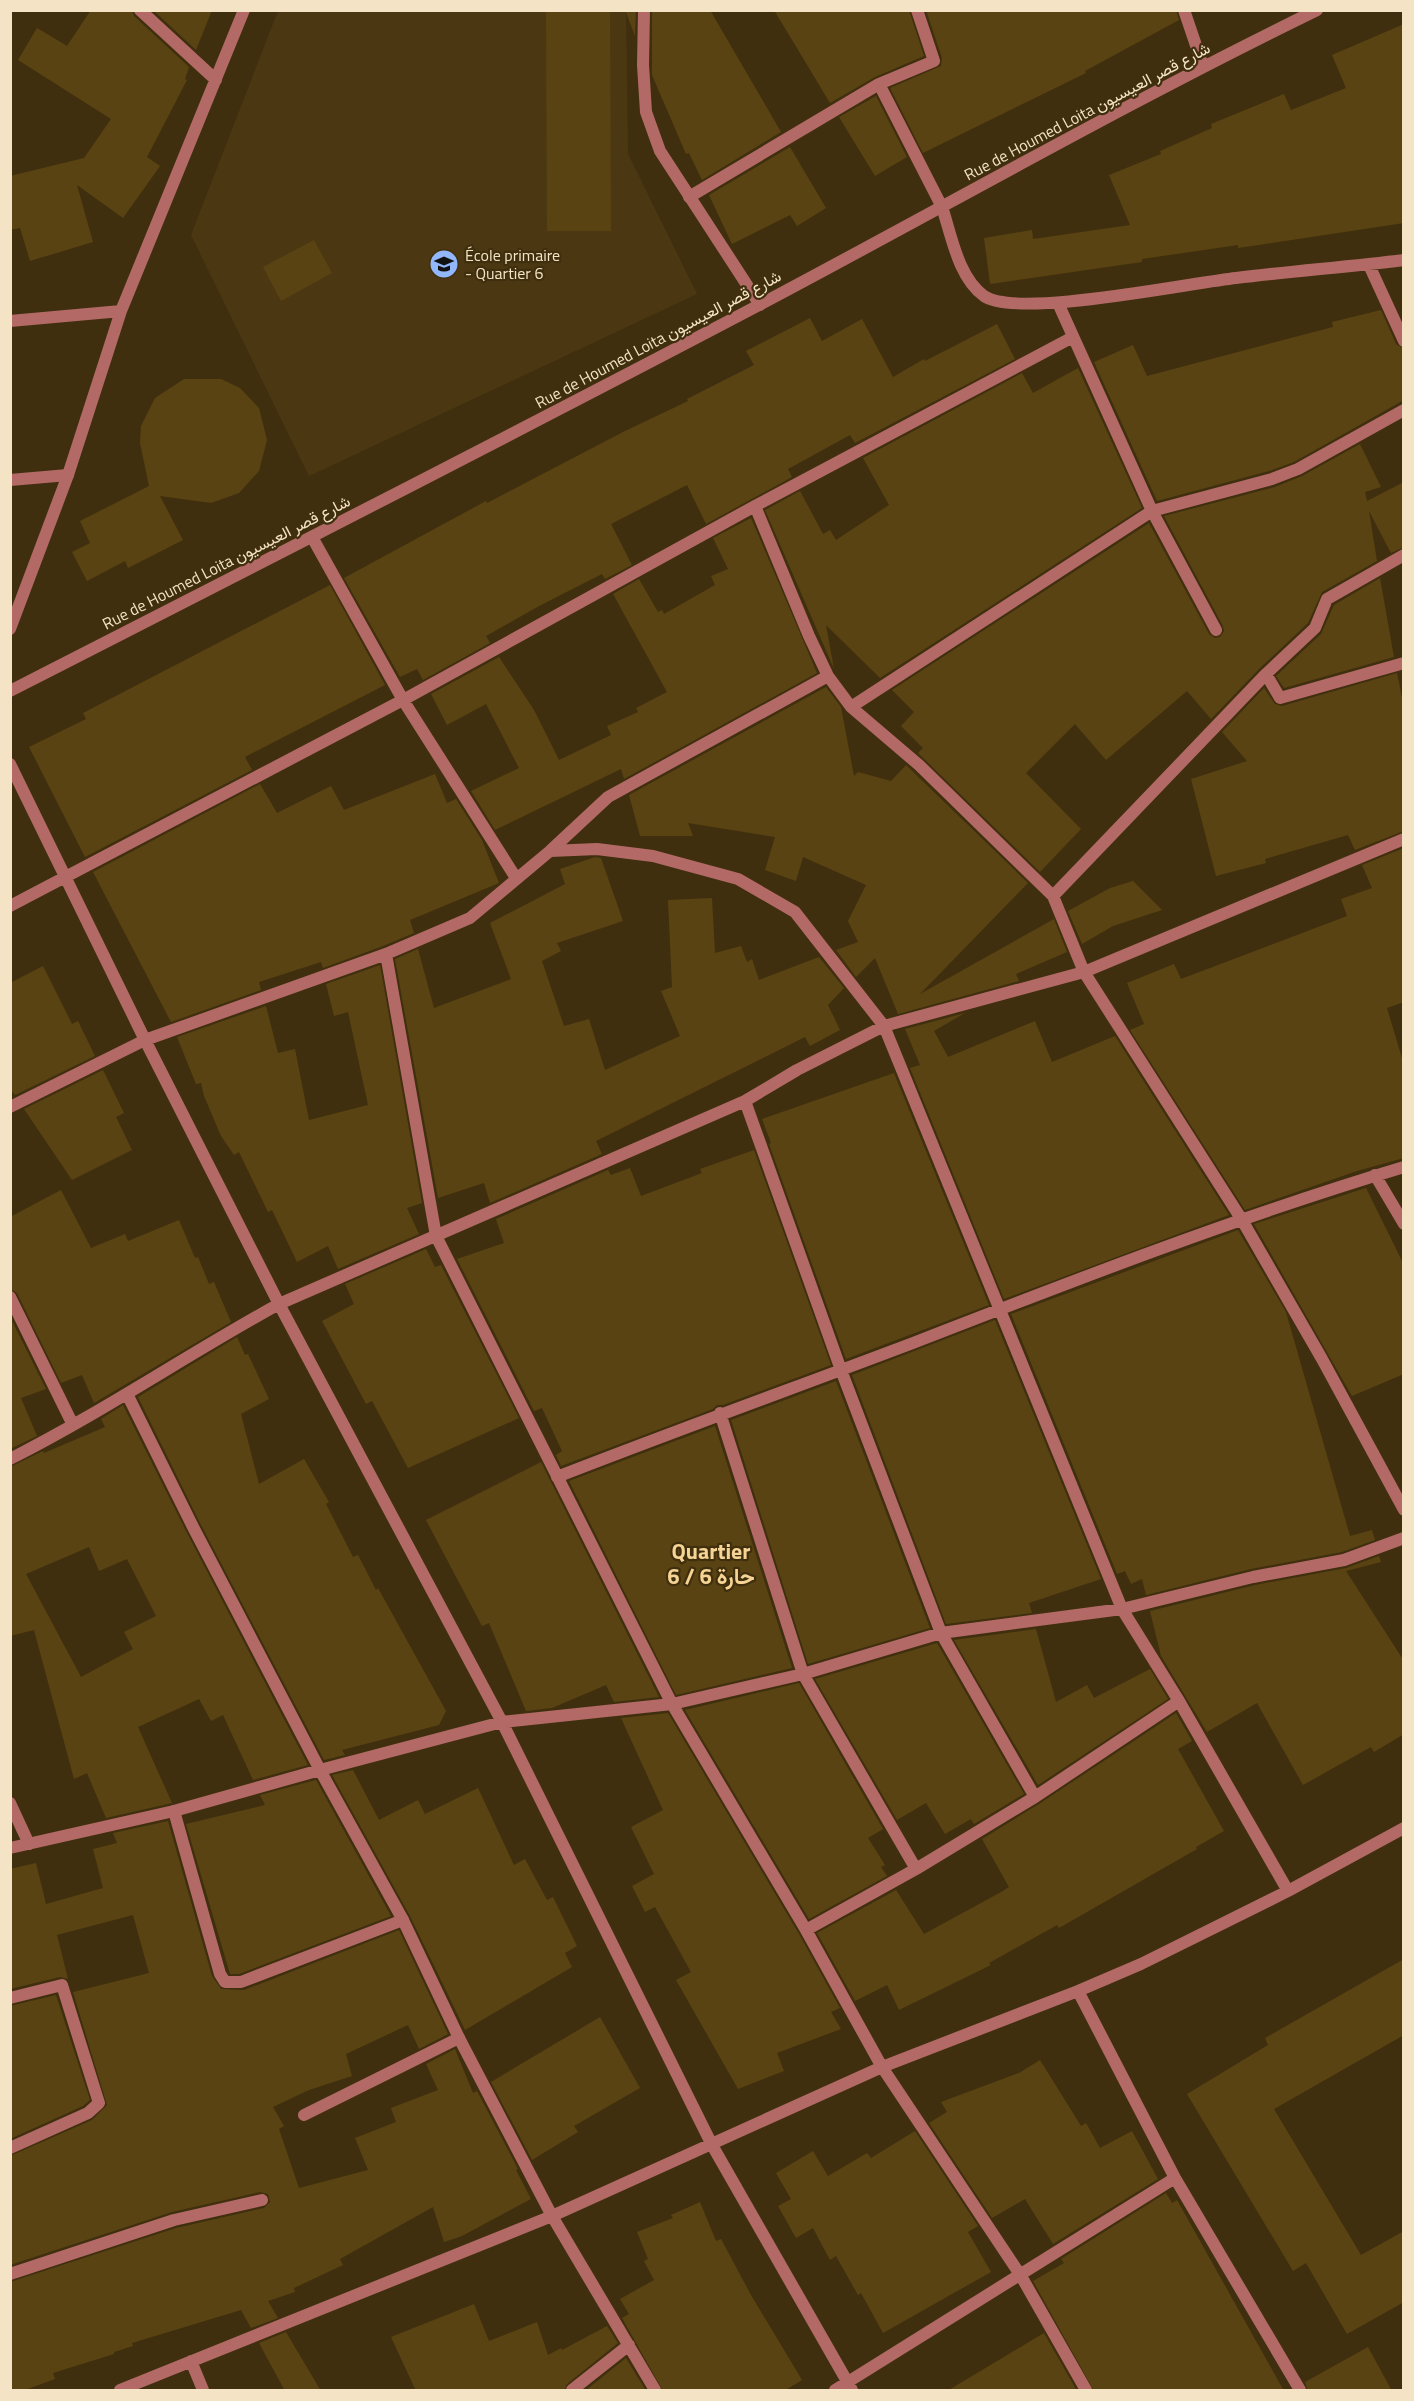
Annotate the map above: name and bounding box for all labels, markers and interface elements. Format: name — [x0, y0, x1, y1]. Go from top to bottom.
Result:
street label: Rue de Houmed Loita شارع قصر العيسيون — [960, 36, 1214, 186]
place label: École primaire - Quartier 6 — [465, 243, 560, 285]
school or university icon: École primaire - Quartier 6 — [428, 248, 460, 280]
street label: Rue de Houmed Loita شارع قصر العيسيون — [531, 264, 785, 414]
street label: Rue de Houmed Loita شارع قصر العيسيون — [98, 489, 354, 635]
district label: Quartier 6 / حارة 6 — [667, 1534, 755, 1593]

